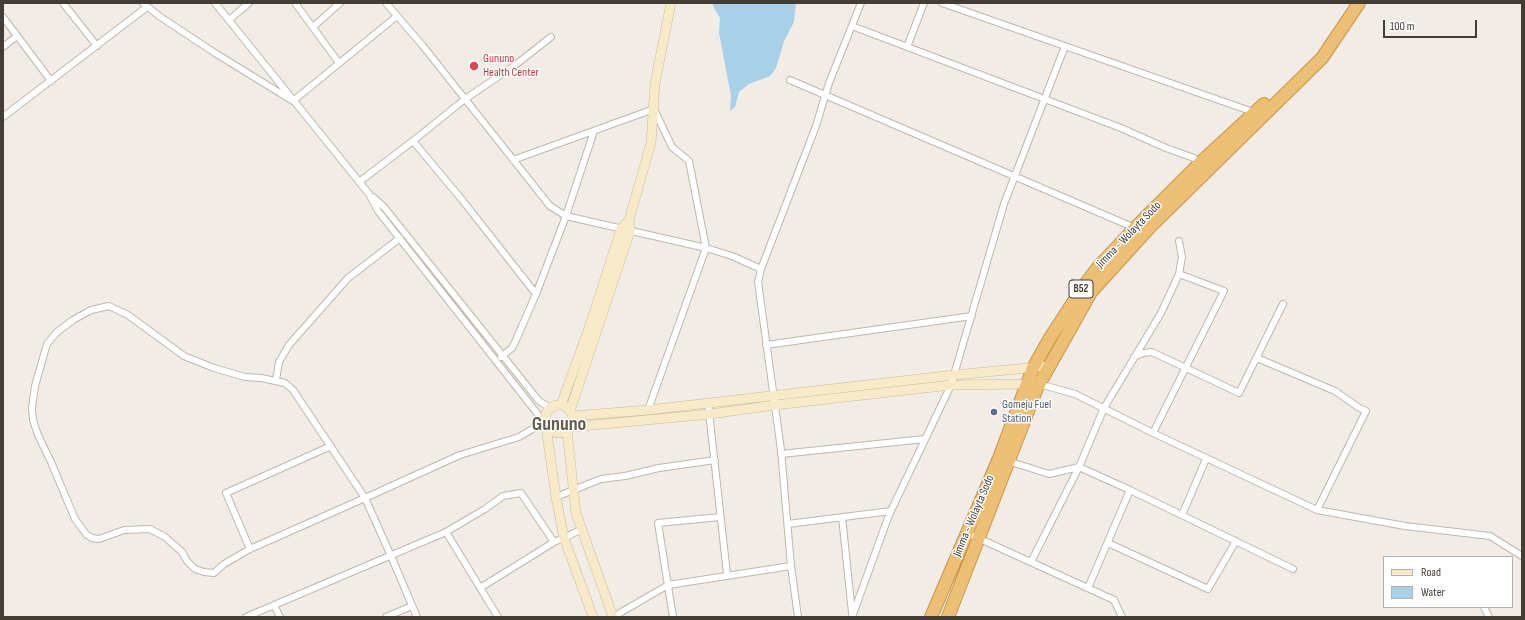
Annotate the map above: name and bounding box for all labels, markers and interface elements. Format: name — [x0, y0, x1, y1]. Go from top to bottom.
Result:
scale bar — [1385, 12, 1479, 38]
text: 100 m — [1390, 19, 1415, 34]
place label: Gununo Health Center — [483, 52, 539, 80]
marker: Gununo Health Center — [468, 60, 480, 72]
street label: Jimma - Wolayta Sodo — [1094, 199, 1164, 271]
road number: B52 — [1069, 280, 1093, 298]
place label: Gomeju Fuel Station — [1002, 398, 1051, 426]
marker: Gomeju Fuel Station — [989, 407, 999, 417]
district label: Gununo — [532, 413, 586, 437]
street label: Jimma - Wolayta Sodo — [950, 473, 998, 559]
legend — [1383, 556, 1513, 608]
text: Road — [1421, 565, 1441, 580]
text: Water — [1421, 585, 1445, 600]

